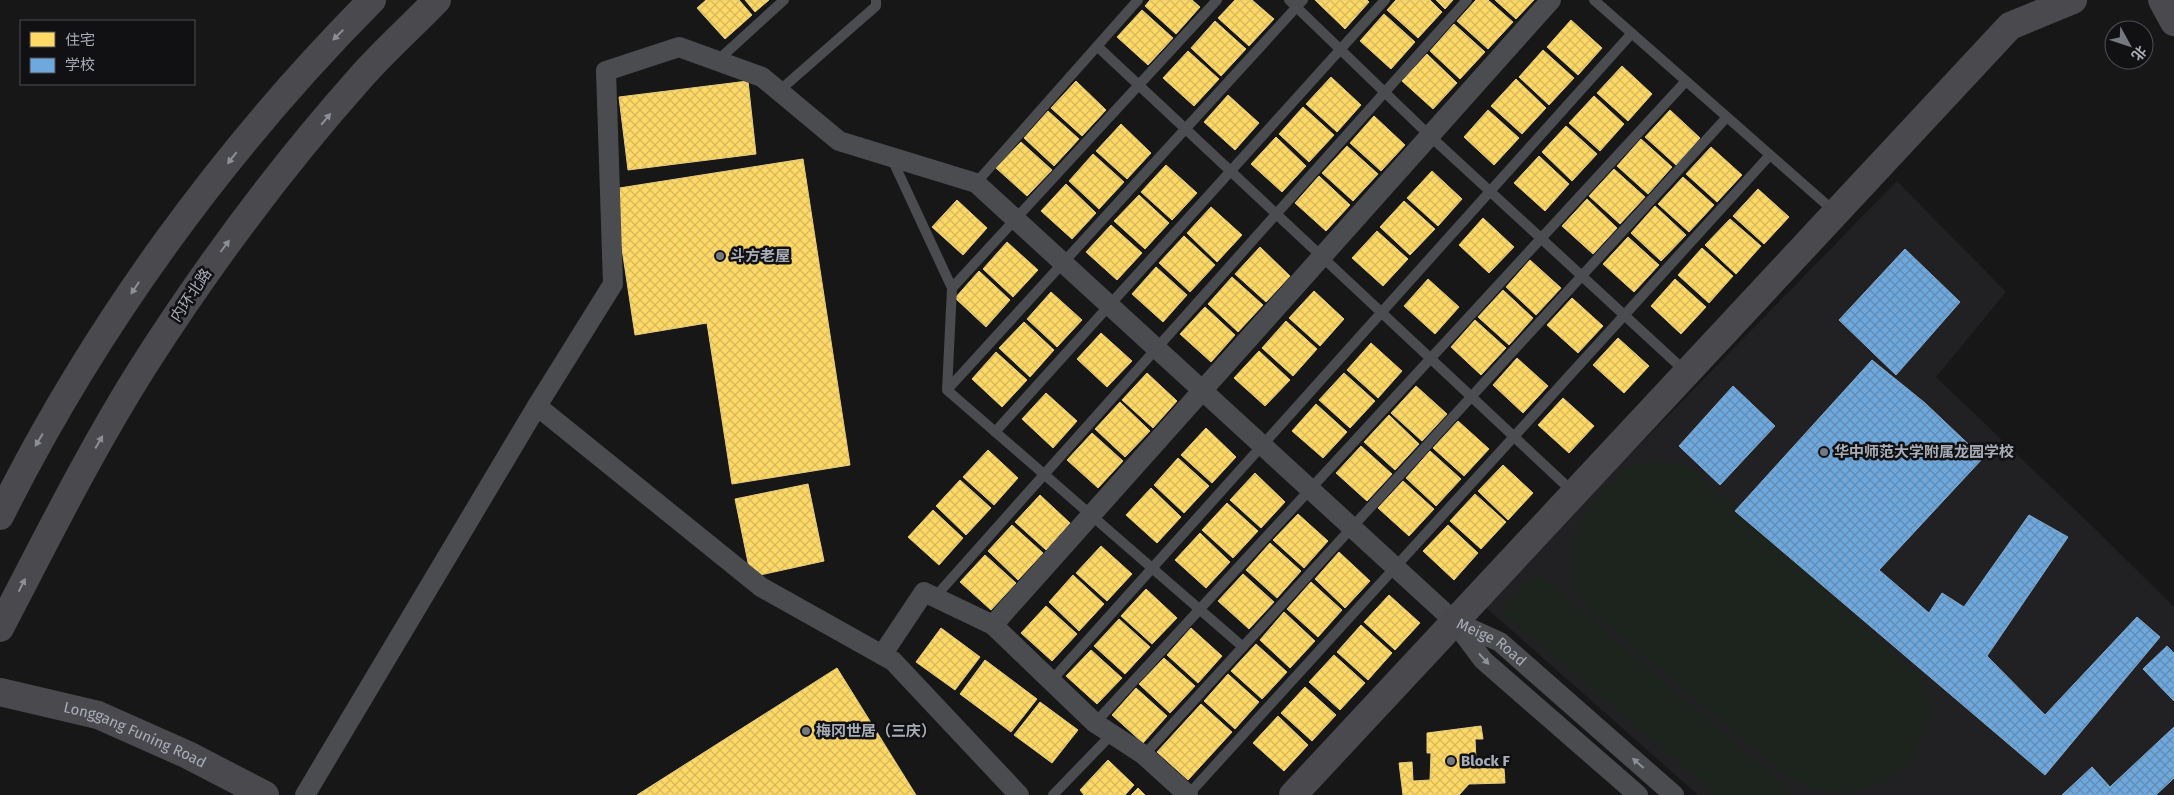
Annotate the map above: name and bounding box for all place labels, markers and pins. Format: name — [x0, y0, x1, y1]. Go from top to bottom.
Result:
place label: 斗方老屋 — [730, 247, 790, 265]
marker: 斗方老屋 — [714, 250, 726, 262]
place label: 华中师范大学附属龙园学校 — [1834, 443, 2014, 461]
marker: 华中师范大学附属龙园学校 — [1818, 446, 1830, 458]
place label: 梅冈世居（三庆） — [816, 722, 936, 740]
marker: 梅冈世居（三庆） — [800, 725, 812, 737]
place label: Block F — [1461, 752, 1510, 770]
marker: Block F — [1445, 755, 1457, 767]

